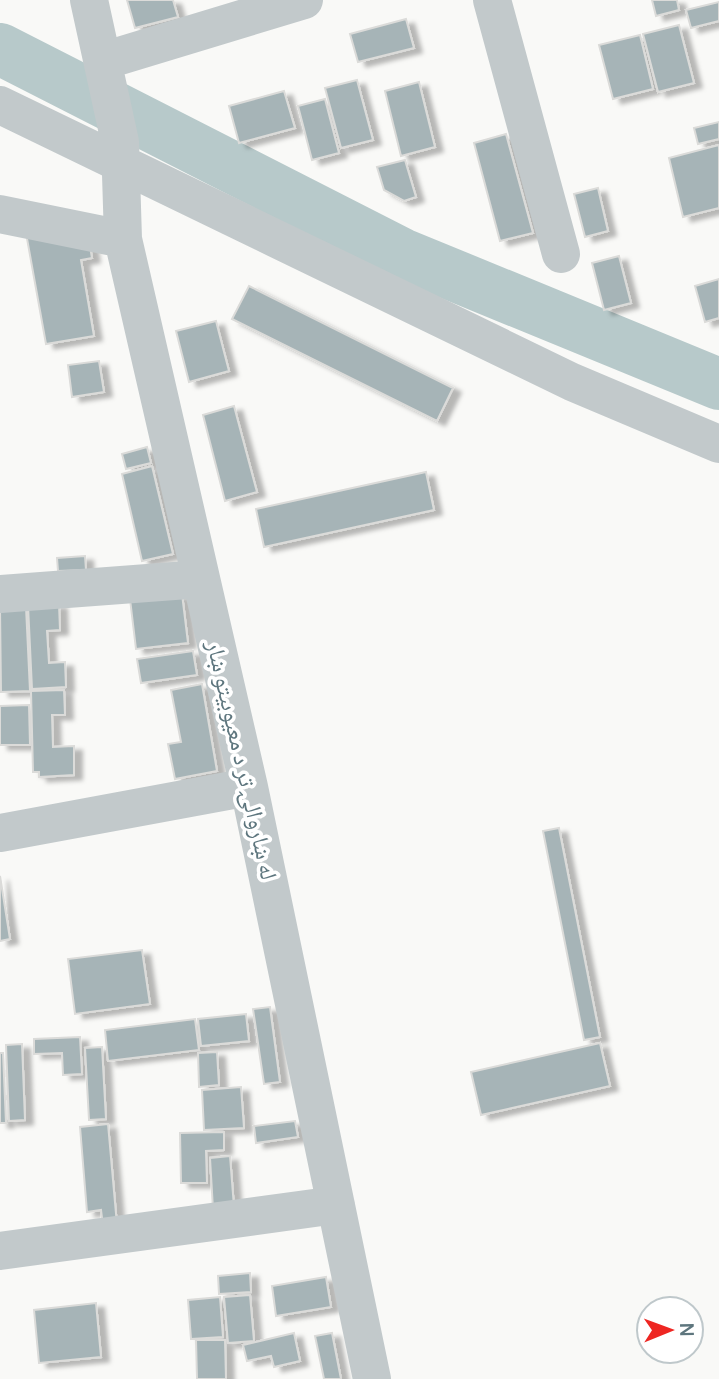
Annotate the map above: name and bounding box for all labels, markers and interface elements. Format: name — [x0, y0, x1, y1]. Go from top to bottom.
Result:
street label: له ښاروالۍ تر د معیوبیتو ښار — [200, 636, 287, 882]
north arrow — [635, 1295, 705, 1365]
text: N — [674, 1323, 700, 1337]

